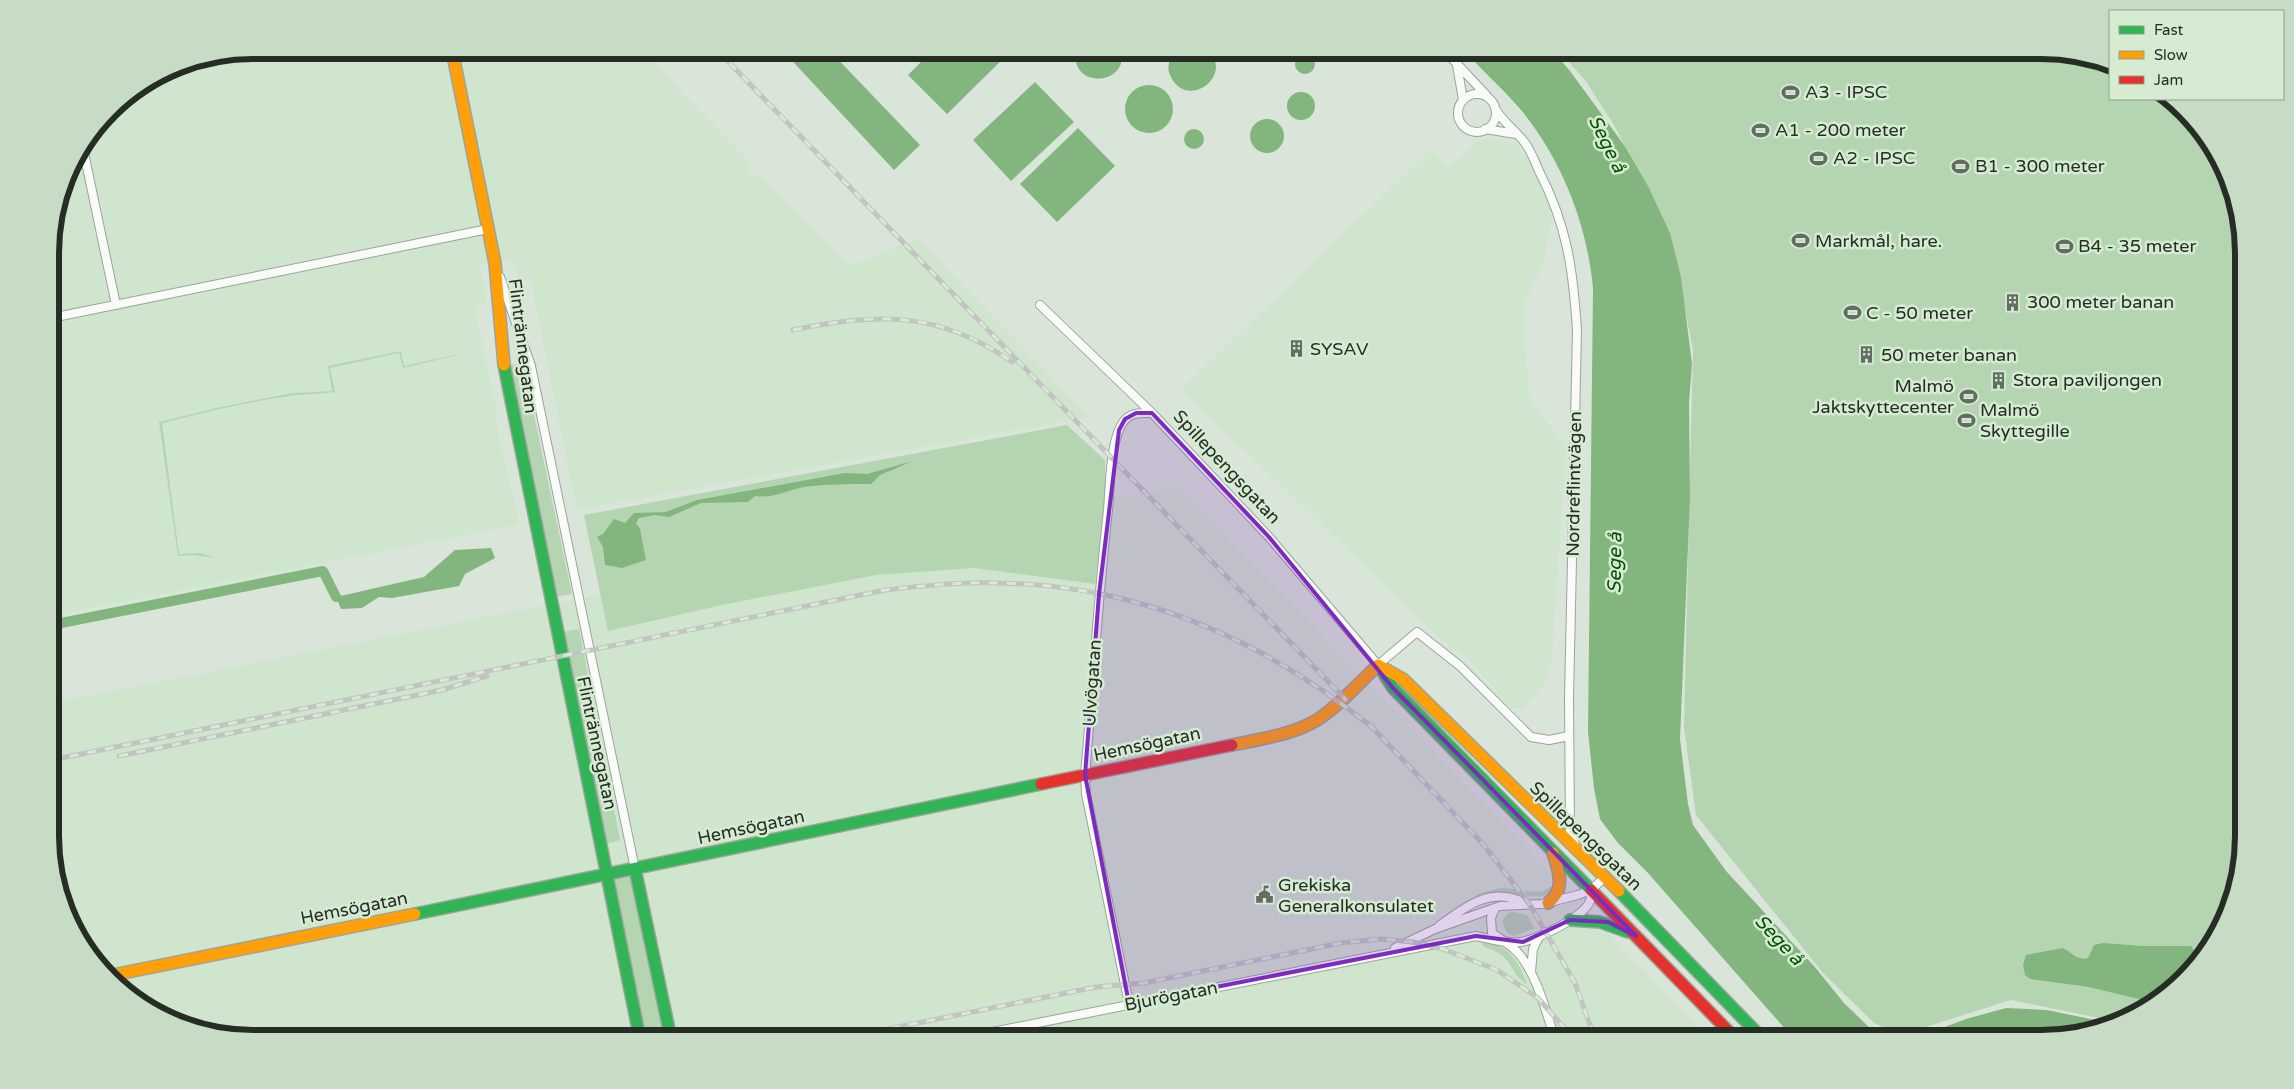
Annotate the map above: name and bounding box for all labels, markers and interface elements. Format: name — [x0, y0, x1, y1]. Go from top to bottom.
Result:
legend — [2109, 10, 2284, 100]
text: Fast — [2154, 21, 2184, 39]
text: Slow — [2154, 46, 2188, 64]
text: Jam — [2154, 71, 2183, 89]
place label: A3 - IPSC — [1805, 81, 1887, 103]
sports icon: A3 - IPSC — [1781, 82, 1801, 102]
water label: Sege å — [1584, 112, 1631, 177]
place label: A1 - 200 meter — [1775, 119, 1906, 141]
sports icon: A1 - 200 meter — [1751, 120, 1771, 140]
place label: A2 - IPSC — [1833, 147, 1915, 169]
sports icon: A2 - IPSC — [1809, 148, 1829, 168]
place label: B1 - 300 meter — [1975, 155, 2105, 177]
sports icon: B1 - 300 meter — [1951, 156, 1971, 176]
place label: Markmål, hare. — [1815, 230, 1942, 252]
sports icon: Markmål, hare. — [1791, 231, 1811, 251]
place label: B4 - 35 meter — [2078, 235, 2196, 257]
sports icon: B4 - 35 meter — [2054, 236, 2074, 256]
street label: Flintrännegatan — [504, 277, 542, 415]
place label: 300 meter banan — [2027, 291, 2174, 313]
building icon: 300 meter banan — [2003, 292, 2023, 312]
place label: C - 50 meter — [1866, 302, 1973, 324]
sports icon: C - 50 meter — [1842, 303, 1862, 323]
place label: SYSAV — [1310, 338, 1369, 360]
building icon: SYSAV — [1286, 339, 1306, 359]
place label: 50 meter banan — [1881, 344, 2017, 366]
building icon: 50 meter banan — [1857, 345, 1877, 365]
place label: Stora paviljongen — [2013, 369, 2162, 391]
building icon: Stora paviljongen — [1989, 370, 2009, 390]
place label: Malmö Jaktskyttecenter — [1812, 375, 1954, 418]
sports icon: Malmö Jaktskyttecenter — [1958, 386, 1978, 406]
place label: Malmö Skyttegille — [1980, 399, 2070, 442]
street label: Spillepengsgatan — [1169, 406, 1285, 528]
sports icon: Malmö Skyttegille — [1956, 410, 1976, 430]
street label: Nordreflintvägen — [1562, 411, 1586, 557]
water label: Sege å — [1603, 531, 1627, 594]
street label: Ulvögatan — [1078, 639, 1106, 727]
street label: Flintrännegatan — [572, 674, 622, 812]
street label: Hemsögatan — [1091, 722, 1203, 766]
street label: Spillepengsgatan — [1525, 777, 1647, 895]
street label: Hemsögatan — [695, 805, 807, 849]
place label: Grekiska Generalkonsulatet — [1278, 874, 1434, 917]
public building icon: Grekiska Generalkonsulatet — [1254, 885, 1274, 905]
street label: Hemsögatan — [298, 887, 410, 929]
water label: Sege å — [1750, 910, 1809, 971]
street label: Bjurögatan — [1122, 976, 1220, 1016]

